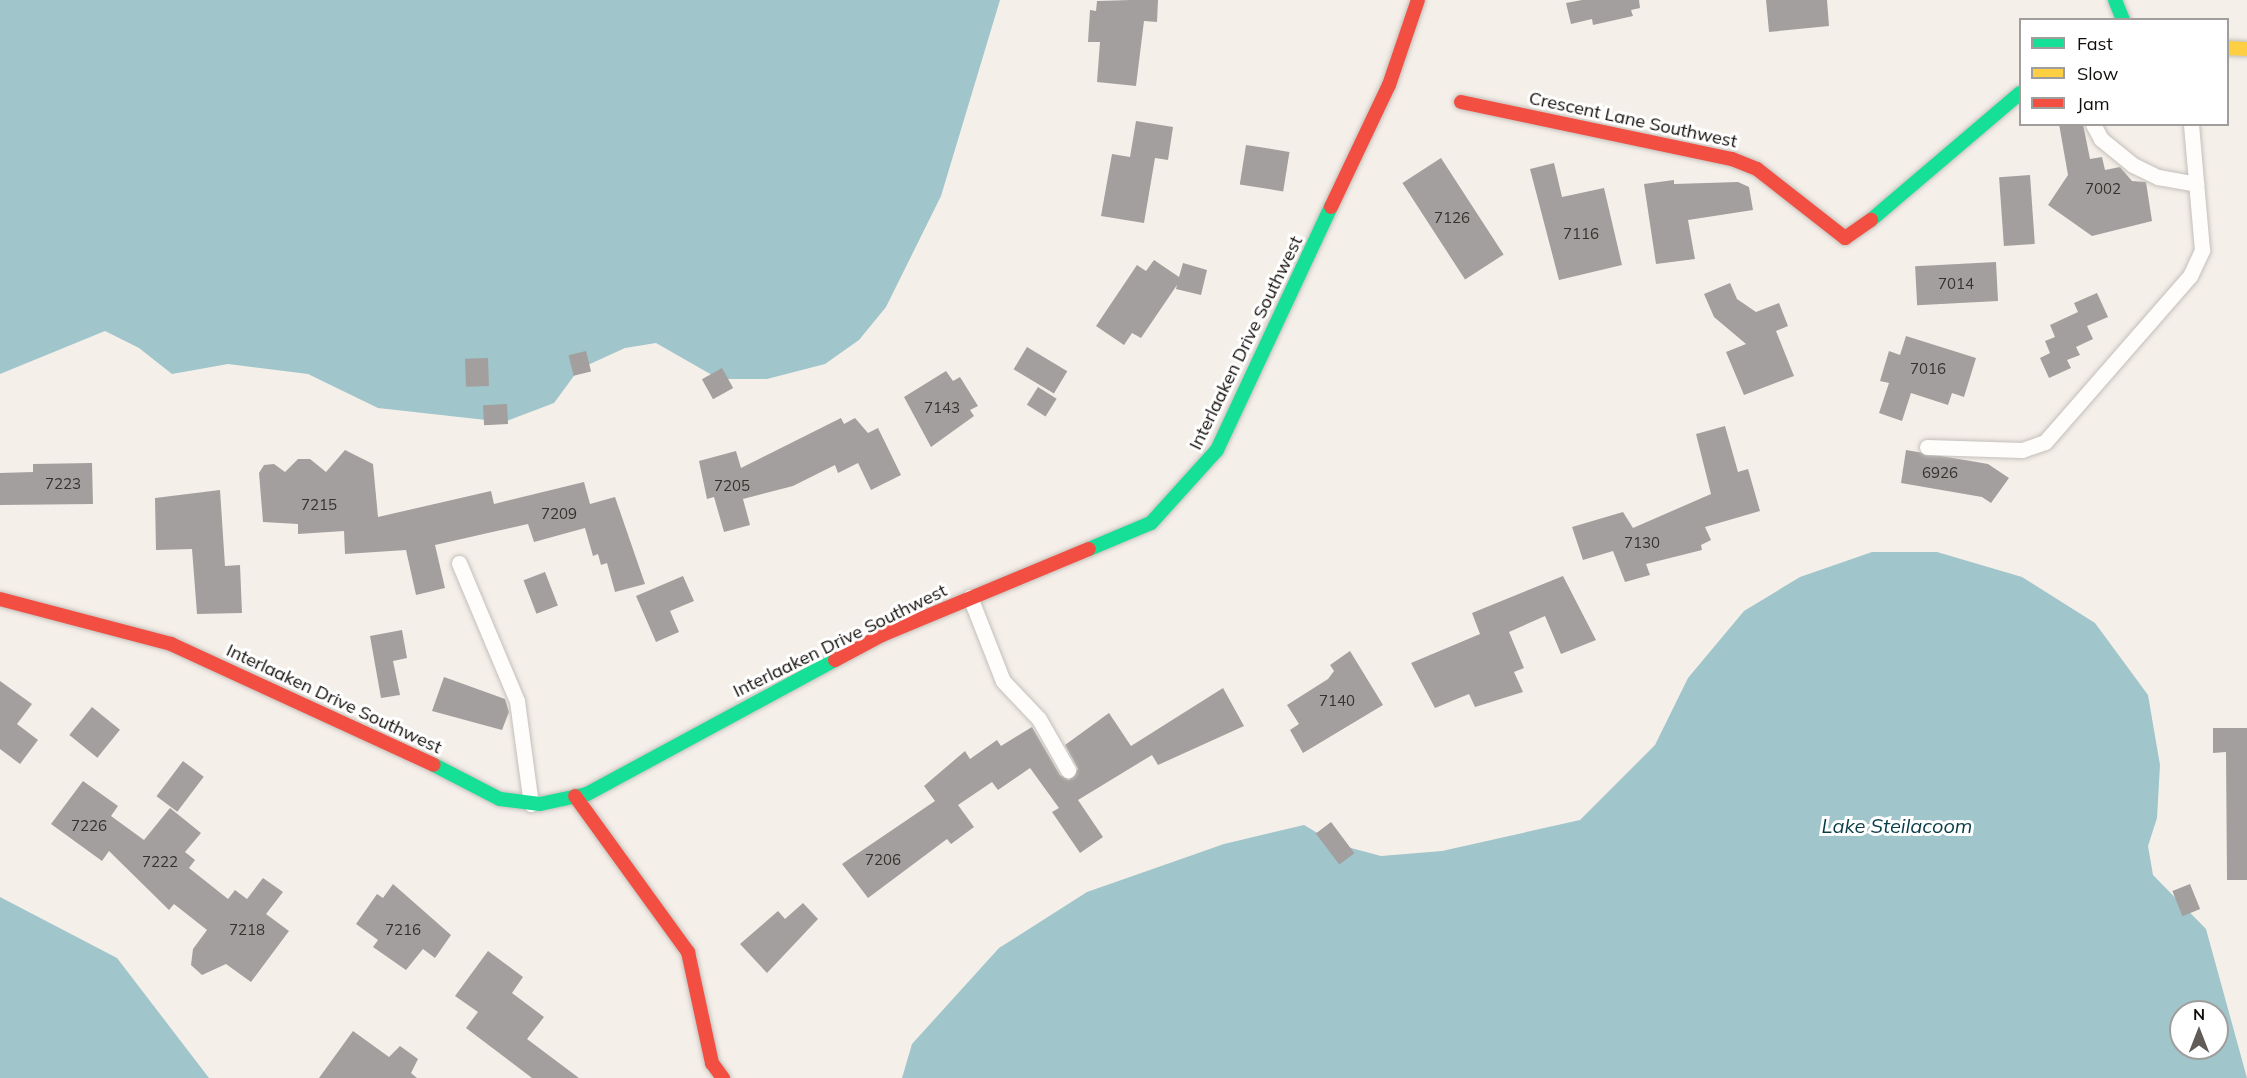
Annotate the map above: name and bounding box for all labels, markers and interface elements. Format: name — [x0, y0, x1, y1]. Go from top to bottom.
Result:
legend — [2019, 18, 2229, 126]
text: Fast — [2077, 32, 2113, 55]
text: Slow — [2077, 62, 2118, 85]
street label: Crescent Lane Southwest — [1527, 87, 1739, 153]
text: Jam — [2077, 92, 2110, 115]
house number: 7002 — [2085, 180, 2121, 198]
house number: 7126 — [1434, 209, 1470, 227]
house number: 7116 — [1563, 225, 1599, 243]
street label: Interlaaken Drive Southwest — [1185, 233, 1307, 453]
house number: 7014 — [1938, 275, 1974, 293]
house number: 7016 — [1910, 360, 1946, 378]
house number: 7143 — [924, 399, 960, 417]
house number: 6926 — [1922, 464, 1958, 482]
house number: 7223 — [45, 475, 81, 493]
house number: 7205 — [714, 477, 750, 495]
house number: 7215 — [301, 496, 337, 514]
house number: 7209 — [541, 505, 577, 523]
house number: 7130 — [1624, 534, 1660, 552]
street label: Interlaaken Drive Southwest — [730, 580, 950, 702]
street label: Interlaaken Drive Southwest — [223, 640, 445, 758]
house number: 7140 — [1319, 692, 1355, 710]
water label: Lake Steilacoom — [1822, 813, 1972, 837]
house number: 7226 — [71, 817, 107, 835]
house number: 7206 — [865, 851, 901, 869]
house number: 7222 — [142, 853, 178, 871]
house number: 7218 — [229, 921, 265, 939]
house number: 7216 — [385, 921, 421, 939]
north arrow — [2169, 1000, 2229, 1060]
text: N — [2193, 1004, 2205, 1024]

